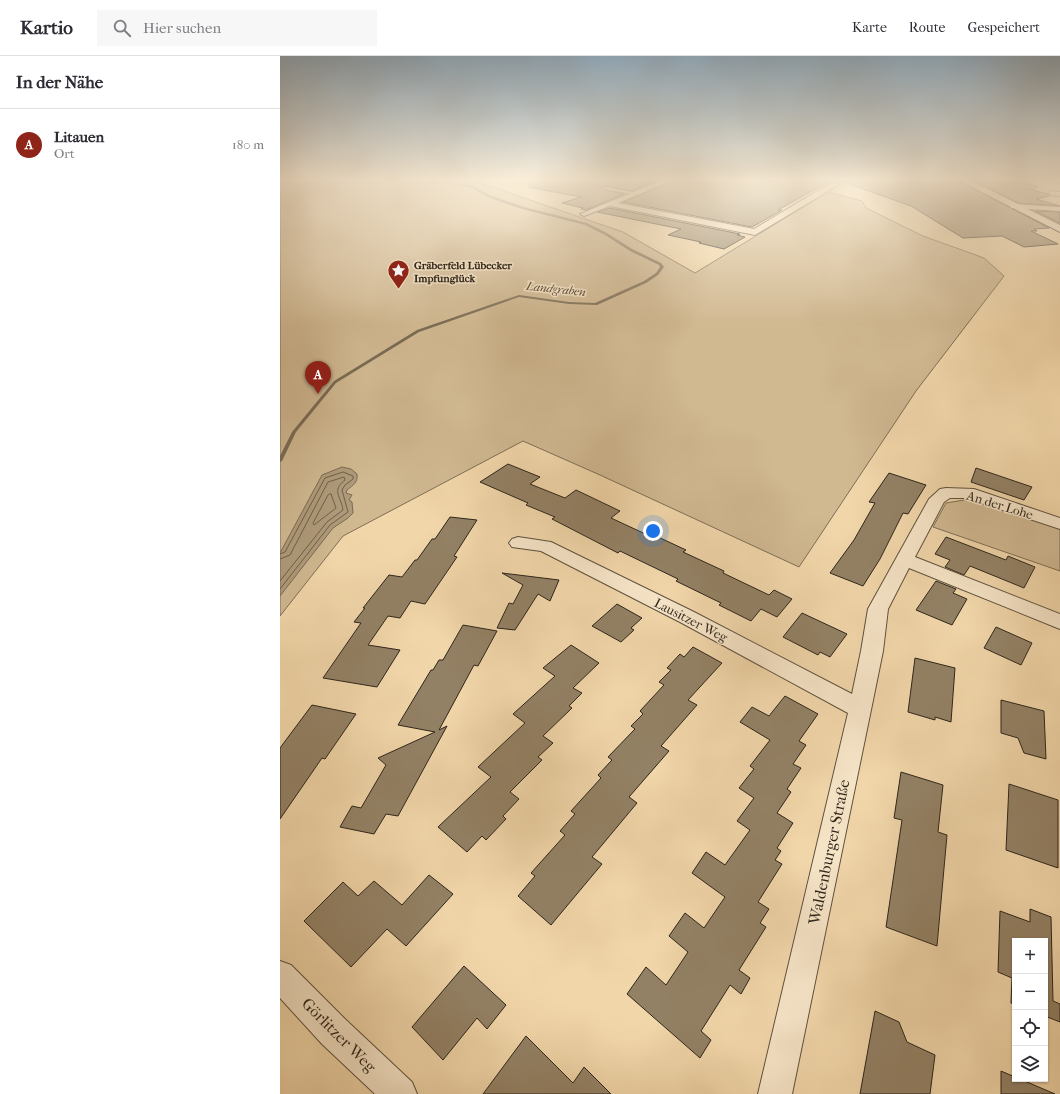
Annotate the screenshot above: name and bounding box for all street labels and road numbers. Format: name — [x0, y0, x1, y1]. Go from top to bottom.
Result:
street label: An der Lohe — [964, 487, 1036, 522]
street label: Lausitzer Weg — [652, 595, 731, 645]
street label: Waldenburger Straße — [804, 778, 854, 927]
street label: Görlitzer Weg — [298, 994, 380, 1076]

